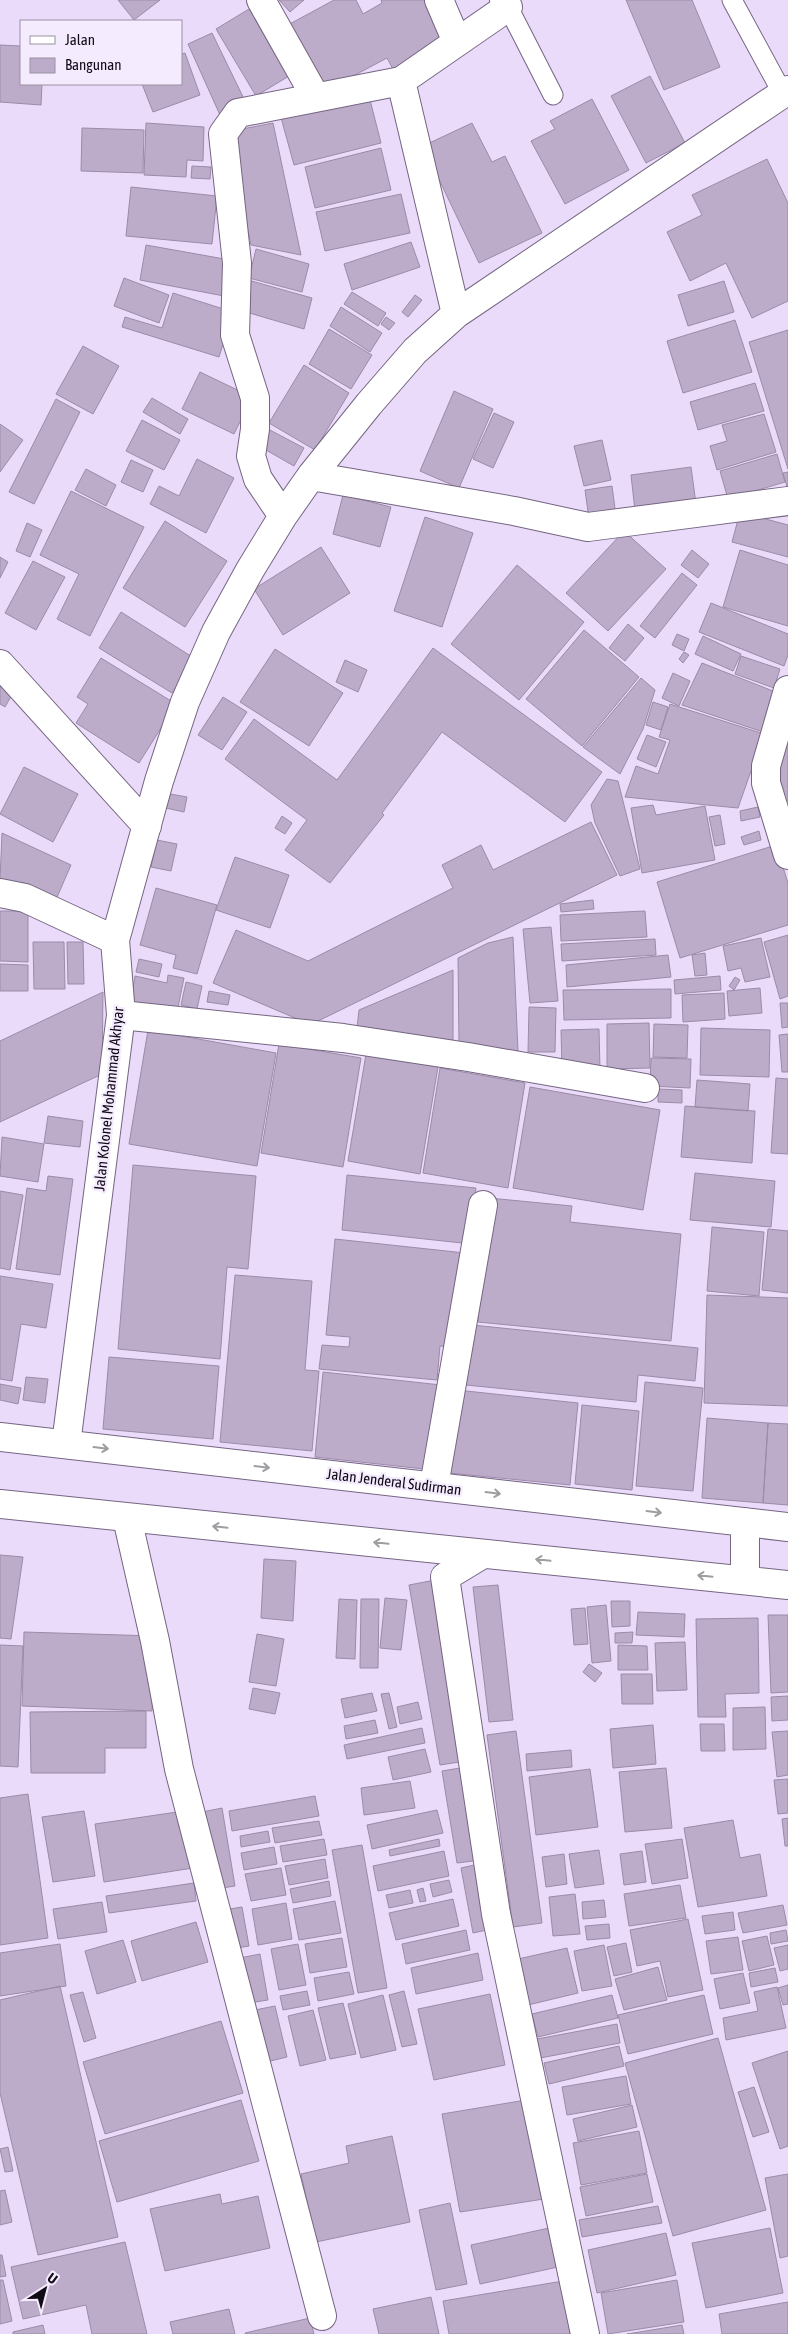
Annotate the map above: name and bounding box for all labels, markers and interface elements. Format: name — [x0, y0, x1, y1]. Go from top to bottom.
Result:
legend — [20, 20, 182, 85]
text: Jalan — [65, 31, 95, 48]
text: Bangunan — [65, 56, 122, 73]
street label: Jalan Kolonel Mohammad Akhyar — [90, 1006, 127, 1192]
one-way arrow — [92, 1443, 108, 1453]
one-way arrow — [254, 1462, 270, 1472]
street label: Jalan Jenderal Sudirman — [326, 1465, 462, 1498]
one-way arrow — [485, 1488, 501, 1498]
one-way arrow — [646, 1507, 662, 1517]
one-way arrow — [212, 1522, 228, 1532]
one-way arrow — [374, 1538, 390, 1548]
one-way arrow — [535, 1555, 551, 1564]
one-way arrow — [697, 1571, 713, 1581]
north arrow — [20, 2264, 70, 2314]
text: U — [45, 2270, 61, 2287]

